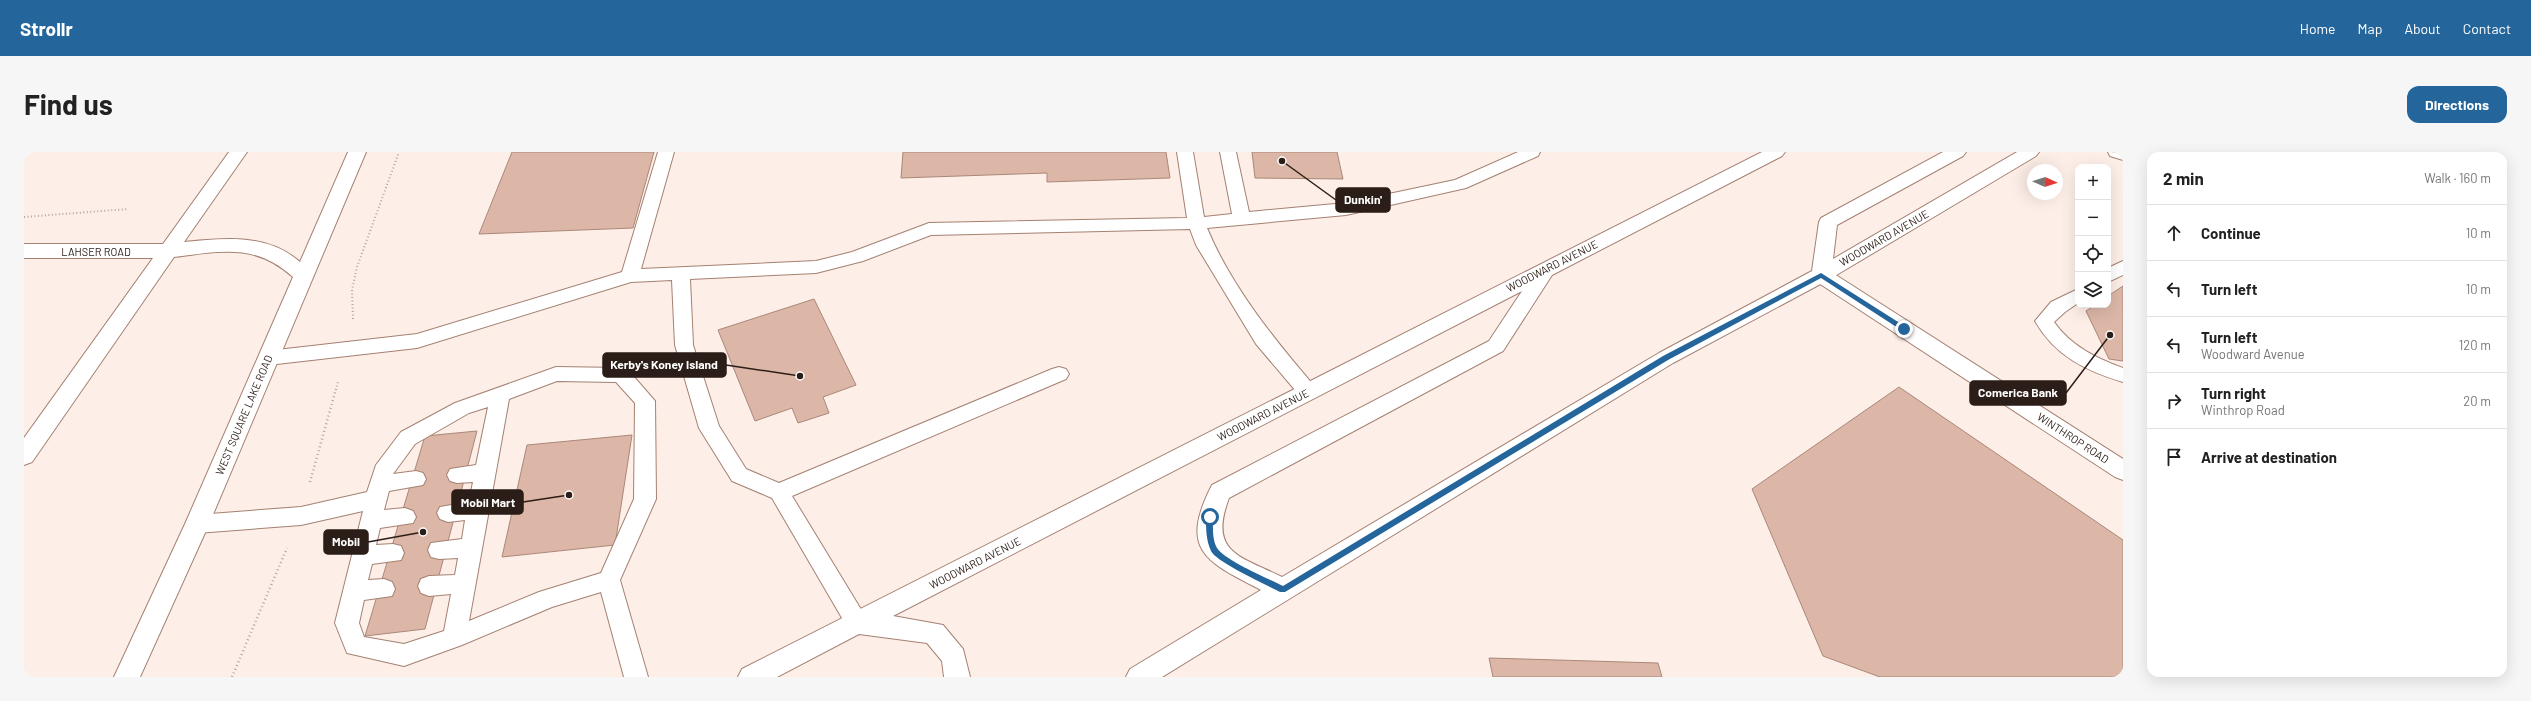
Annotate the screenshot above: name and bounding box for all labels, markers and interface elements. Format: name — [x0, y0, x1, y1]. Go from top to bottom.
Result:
text: Strollr — [20, 17, 73, 40]
text: Home — [2300, 20, 2336, 37]
text: Map — [2358, 20, 2382, 37]
text: About — [2404, 20, 2441, 37]
text: Contact — [2463, 20, 2511, 37]
button: Directions — [2407, 86, 2507, 123]
text: Find us — [24, 87, 113, 121]
north arrow — [2027, 164, 2063, 200]
map controls — [2075, 164, 2111, 308]
button: + — [2075, 164, 2111, 200]
text: 2 min — [2163, 168, 2204, 188]
text: Walk · 160 m — [2424, 170, 2491, 186]
callout: Dunkin' — [1336, 188, 1390, 212]
text: Dunkin' — [1344, 192, 1382, 206]
button: − — [2075, 200, 2111, 236]
street label: WOODWARD AVENUE — [1837, 207, 1931, 268]
icon: ahead — [2163, 222, 2185, 244]
text: Continue — [2201, 224, 2261, 242]
text: 10 m — [2466, 225, 2491, 241]
button: locate — [2075, 236, 2111, 272]
street label: WOODWARD AVENUE — [1504, 237, 1600, 294]
street label: LAHSER ROAD — [61, 245, 131, 258]
button: layers — [2075, 272, 2111, 308]
icon: left — [2163, 278, 2185, 300]
text: Turn left — [2201, 280, 2257, 298]
text: 10 m — [2466, 281, 2491, 297]
route end — [1895, 320, 1913, 338]
text: Turn left — [2201, 328, 2257, 346]
icon: left — [2163, 334, 2185, 356]
text: 120 m — [2459, 337, 2491, 353]
text: Woodward Avenue — [2201, 346, 2305, 362]
street label: WEST SQUARE LAKE ROAD — [212, 353, 275, 477]
callout: Kerby's Koney Island — [603, 353, 726, 377]
text: Kerby's Koney Island — [610, 357, 718, 371]
callout: Comerica Bank — [1970, 381, 2066, 405]
text: Turn right — [2201, 384, 2266, 402]
text: Comerica Bank — [1978, 385, 2059, 399]
street label: WOODWARD AVENUE — [1215, 386, 1311, 443]
icon: right — [2163, 390, 2185, 412]
text: 20 m — [2463, 393, 2491, 409]
text: Winthrop Road — [2201, 402, 2285, 418]
street label: WINTHROP ROAD — [2035, 410, 2112, 466]
icon: arrive — [2163, 446, 2185, 468]
text: Arrive at destination — [2201, 448, 2337, 466]
callout: Mobil Mart — [452, 490, 523, 514]
text: Mobil Mart — [461, 495, 516, 509]
route start — [1201, 508, 1219, 526]
callout: Mobil — [324, 530, 368, 554]
text: Mobil — [332, 534, 360, 548]
street label: WOODWARD AVENUE — [927, 534, 1023, 591]

